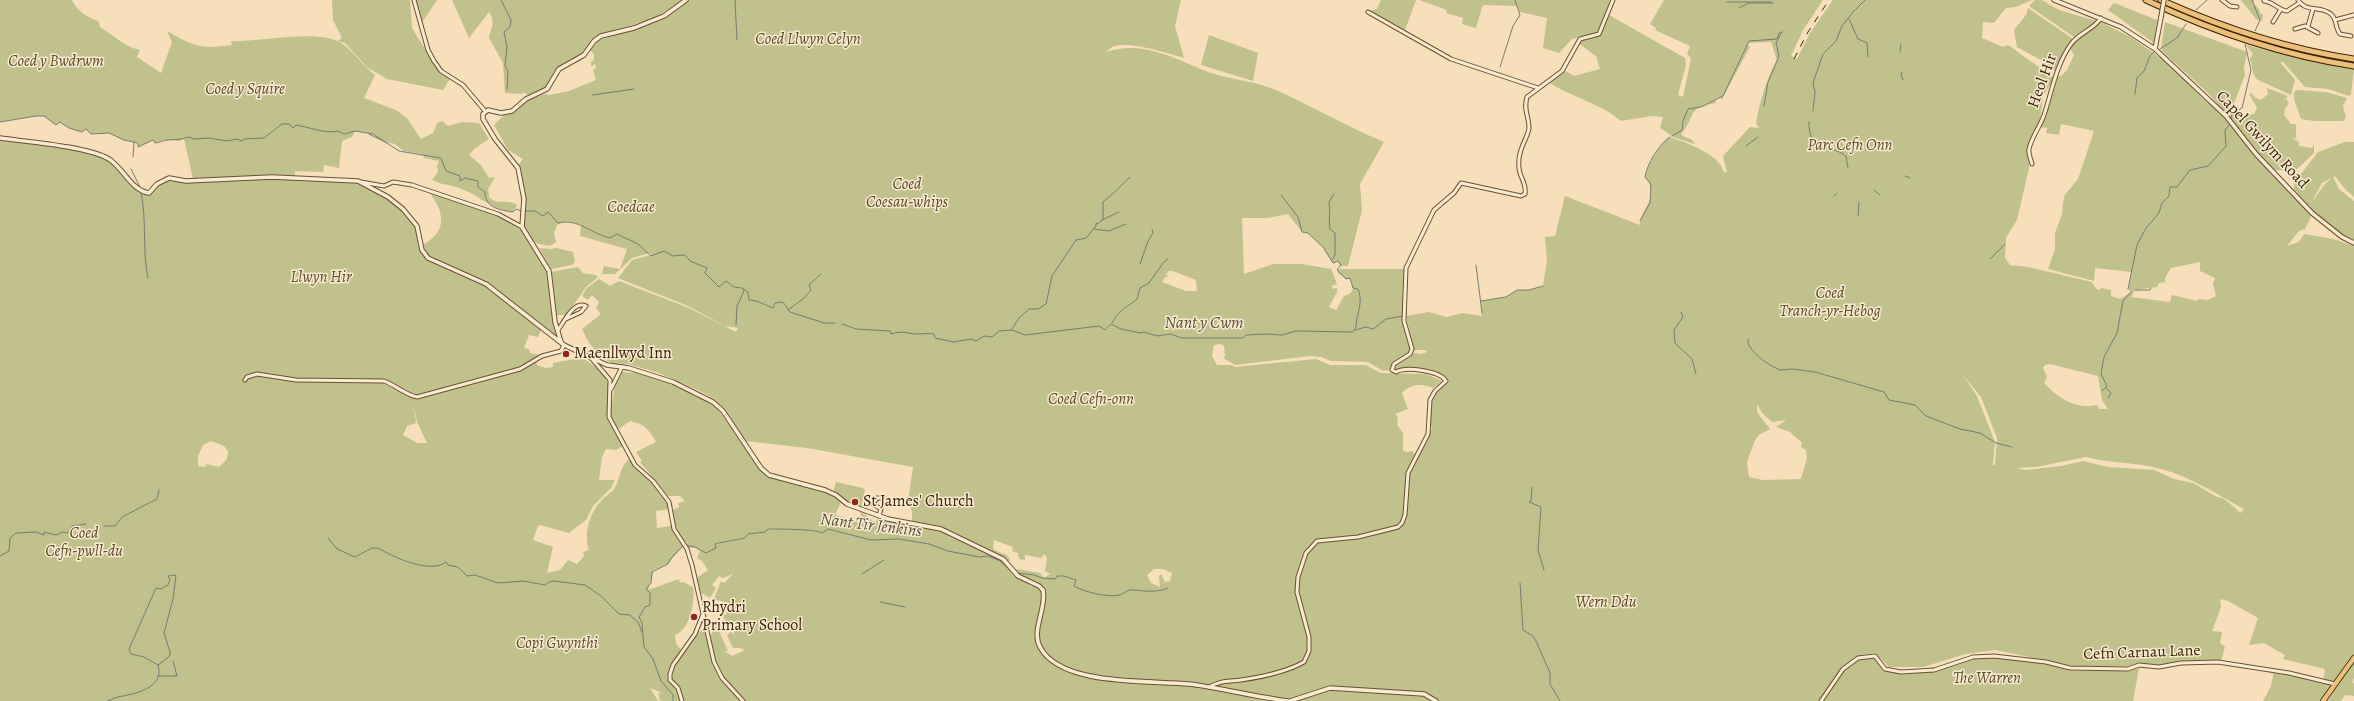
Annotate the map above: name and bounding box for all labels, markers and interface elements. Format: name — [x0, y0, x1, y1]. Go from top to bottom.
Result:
park label: Coed Llwyn Celyn — [755, 30, 861, 50]
street label: Heol Hir — [2024, 51, 2062, 111]
park label: Coed y Bwdrwm — [8, 52, 104, 72]
park label: Coed y Squire — [205, 80, 285, 100]
street label: Capel Gwilym Road — [2212, 87, 2312, 193]
park label: Parc Cefn Onn — [1807, 136, 1893, 156]
park label: Coed Coesau-whips — [866, 175, 948, 213]
park label: Coedcae — [607, 198, 655, 218]
park label: Llwyn Hir — [291, 268, 351, 288]
park label: Coed Tranch-yr-Hebog — [1779, 284, 1881, 322]
water label: Nant y Cwm — [1164, 314, 1244, 334]
place label: Maenllwyd Inn — [574, 344, 672, 364]
marker: Maenllwyd Inn — [561, 349, 571, 359]
park label: Coed Cefn-onn — [1048, 390, 1134, 410]
place label: St James' Church — [863, 492, 974, 512]
marker: St James' Church — [850, 497, 860, 507]
water label: Nant Tir Jenkins — [819, 510, 923, 542]
park label: Coed Cefn-pwll-du — [45, 524, 123, 562]
park label: Wern Ddu — [1575, 593, 1637, 613]
place label: Rhydri Primary School — [702, 598, 802, 636]
marker: Rhydri Primary School — [689, 612, 699, 622]
park label: Copi Gwynthi — [516, 634, 598, 654]
street label: Cefn Carnau Lane — [2083, 641, 2201, 665]
park label: The Warren — [1953, 669, 2021, 689]

